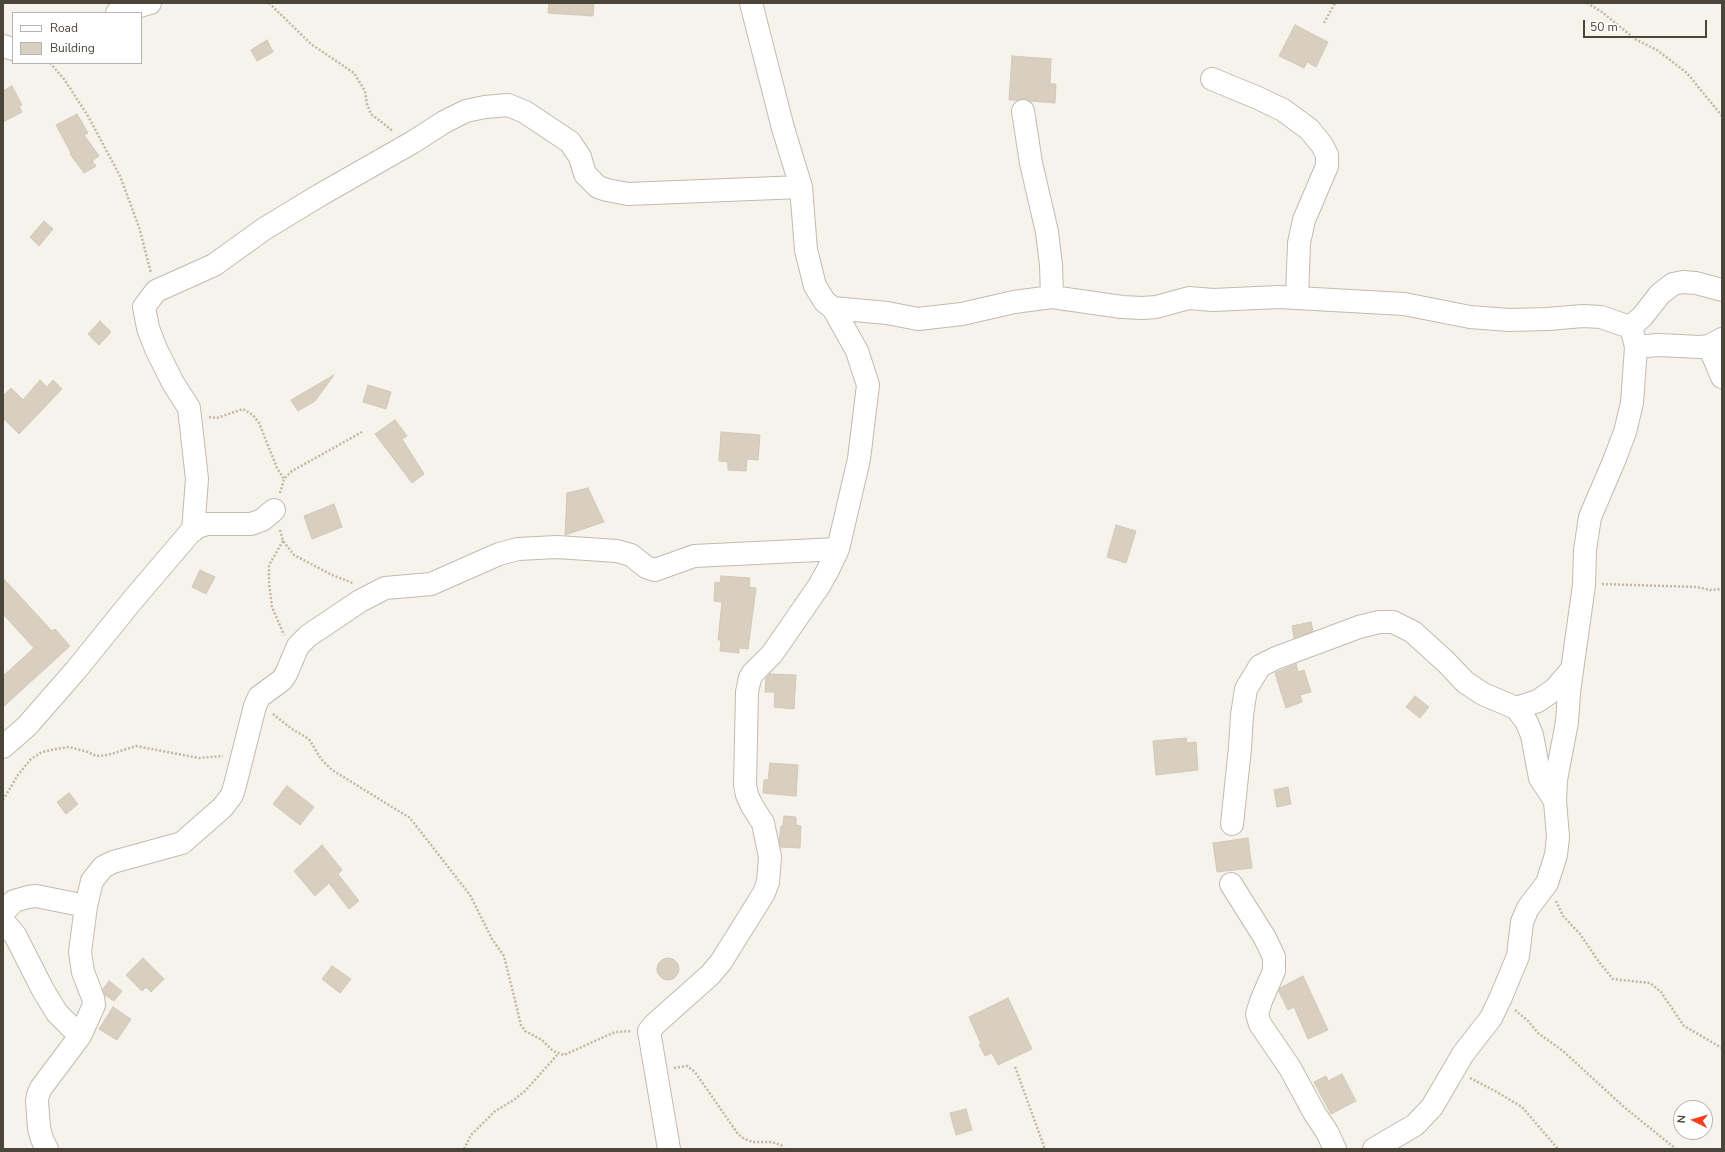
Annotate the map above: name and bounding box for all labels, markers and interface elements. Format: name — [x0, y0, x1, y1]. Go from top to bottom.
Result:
legend — [12, 12, 142, 64]
scale bar — [1585, 12, 1709, 38]
text: 50 m — [1590, 19, 1618, 35]
text: Road — [50, 20, 78, 36]
text: Building — [50, 40, 95, 56]
north arrow — [1673, 1100, 1713, 1140]
text: N — [1674, 1114, 1689, 1124]

